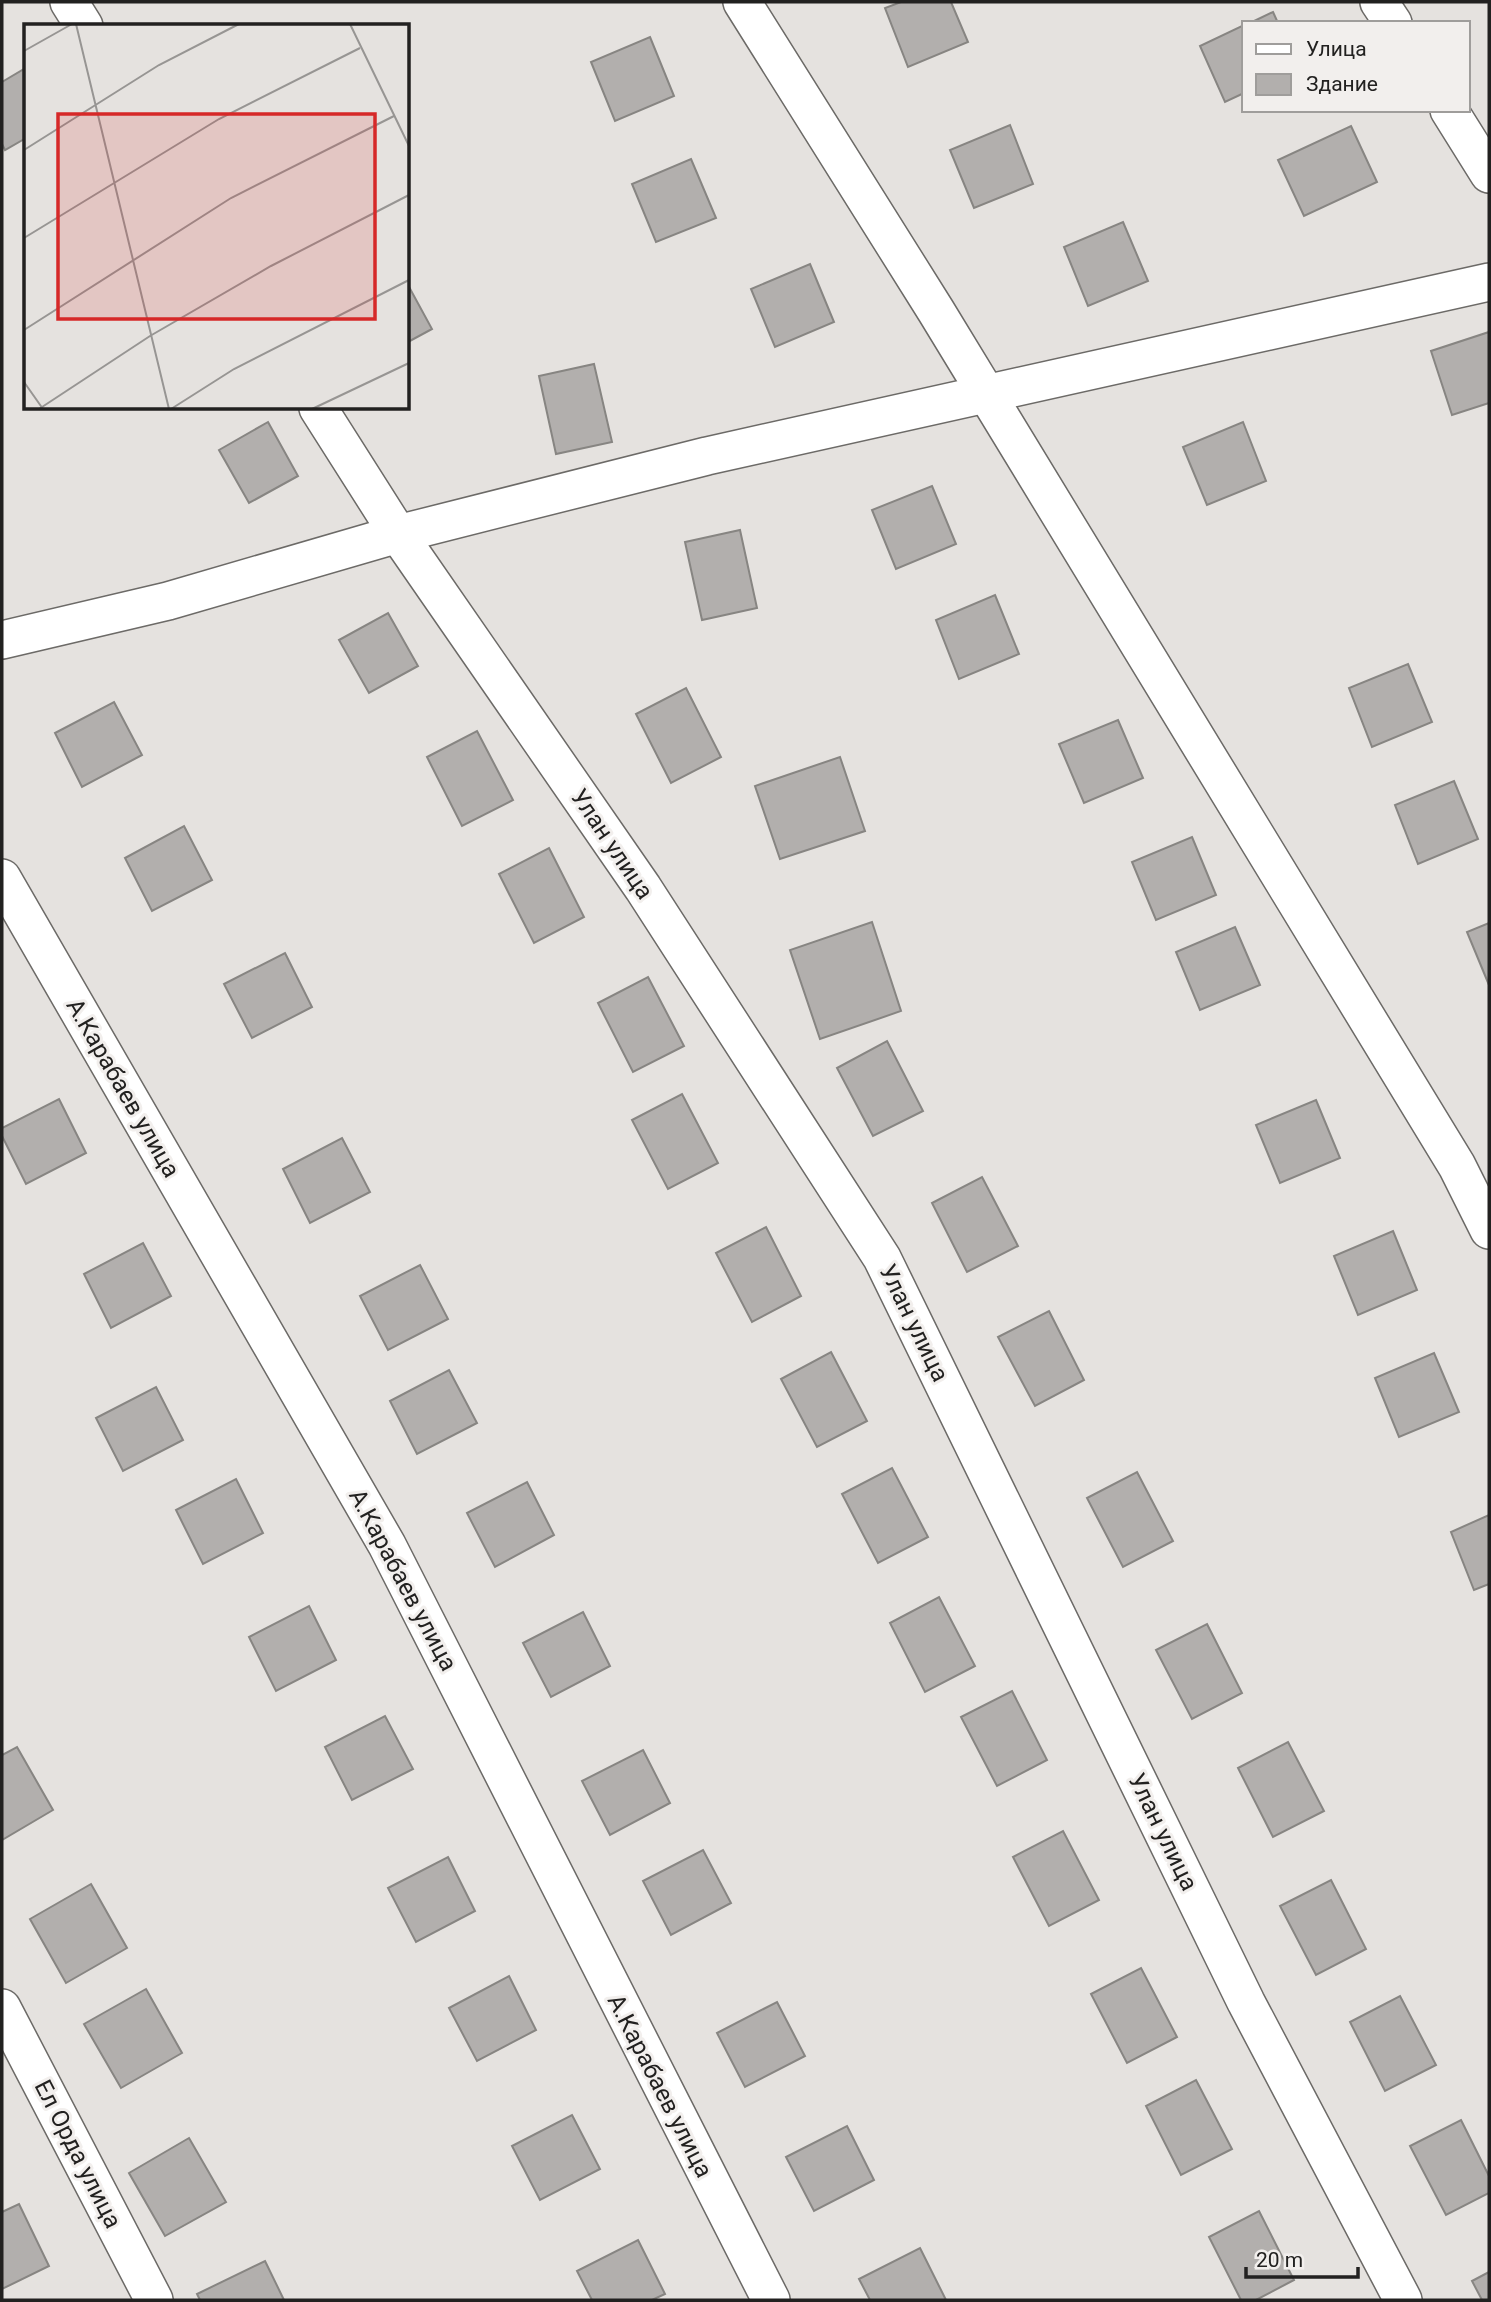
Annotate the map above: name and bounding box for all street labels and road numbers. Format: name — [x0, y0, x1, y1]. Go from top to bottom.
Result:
street label: Улан улица — [565, 784, 659, 904]
street label: А.Карабаев улица — [60, 994, 186, 1182]
street label: Улан улица — [874, 1260, 954, 1386]
street label: А.Карабаев улица — [343, 1484, 463, 1676]
street label: Улан улица — [1123, 1769, 1203, 1895]
street label: А.Карабаев улица — [602, 1990, 718, 2182]
street label: Ел Орда улица — [29, 2075, 127, 2233]

